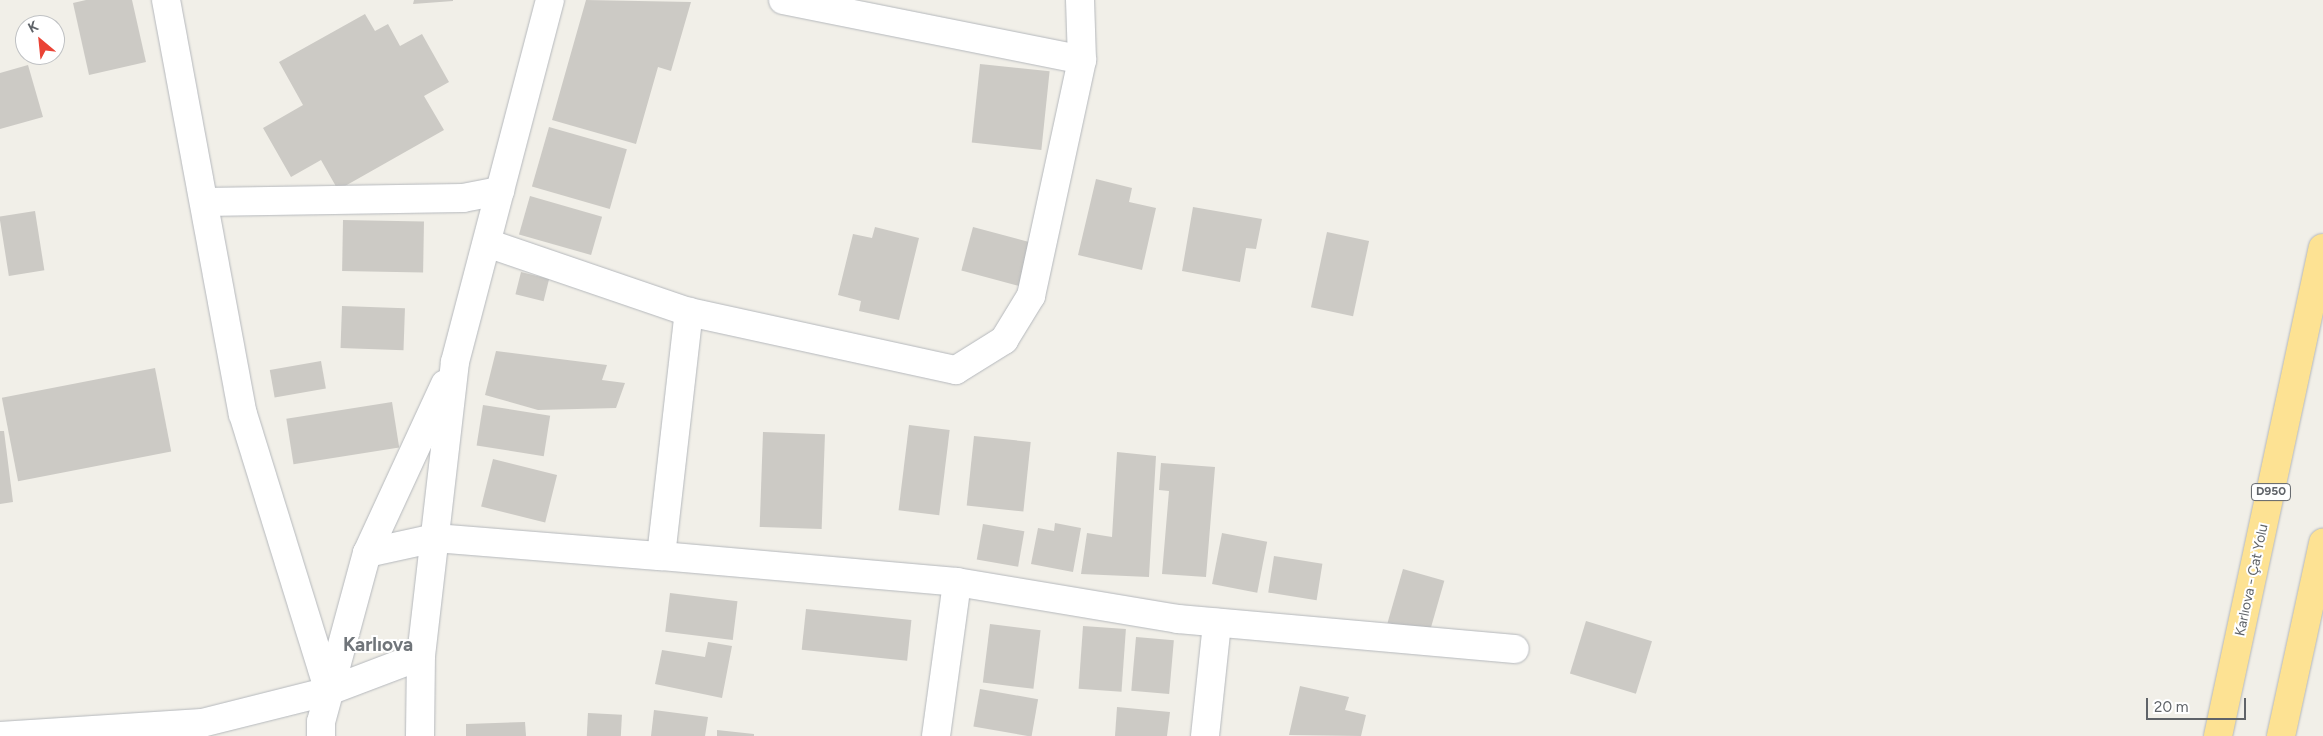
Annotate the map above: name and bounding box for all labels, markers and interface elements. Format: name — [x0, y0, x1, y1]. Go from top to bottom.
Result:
north arrow — [15, 15, 65, 65]
text: K — [25, 18, 41, 37]
road number: D950 — [2250, 482, 2292, 502]
street label: Karlıova - Çat Yolu — [2232, 522, 2272, 638]
district label: Karlıova — [343, 634, 413, 656]
scale bar — [2148, 688, 2248, 720]
text: 20 m — [2154, 698, 2188, 716]

